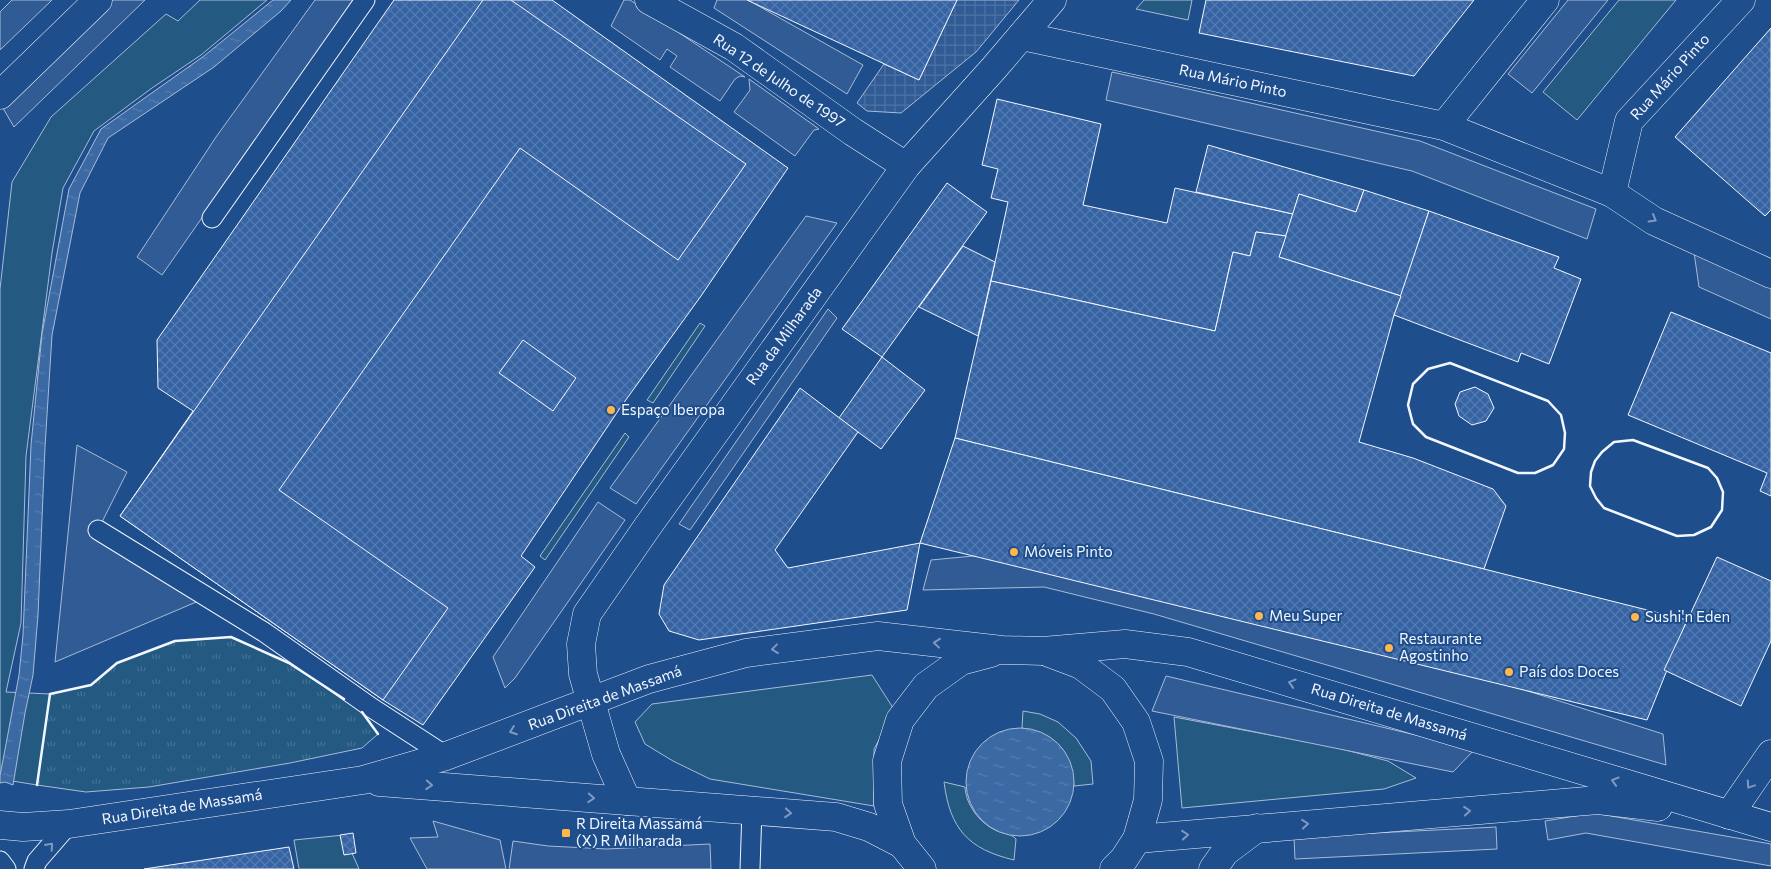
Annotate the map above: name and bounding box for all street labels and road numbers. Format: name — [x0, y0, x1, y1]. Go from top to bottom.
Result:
street label: Rua 12 de Julho de 1997 — [710, 29, 849, 131]
street label: Rua Mário Pinto — [1626, 30, 1713, 123]
street label: Rua Mário Pinto — [1178, 60, 1289, 100]
street label: Rua da Milharada — [741, 283, 825, 388]
street label: Rua Direita de Massamá — [525, 661, 684, 733]
street label: Rua Direita de Massamá — [1309, 679, 1469, 743]
street label: Rua Direita de Massamá — [100, 784, 263, 828]

